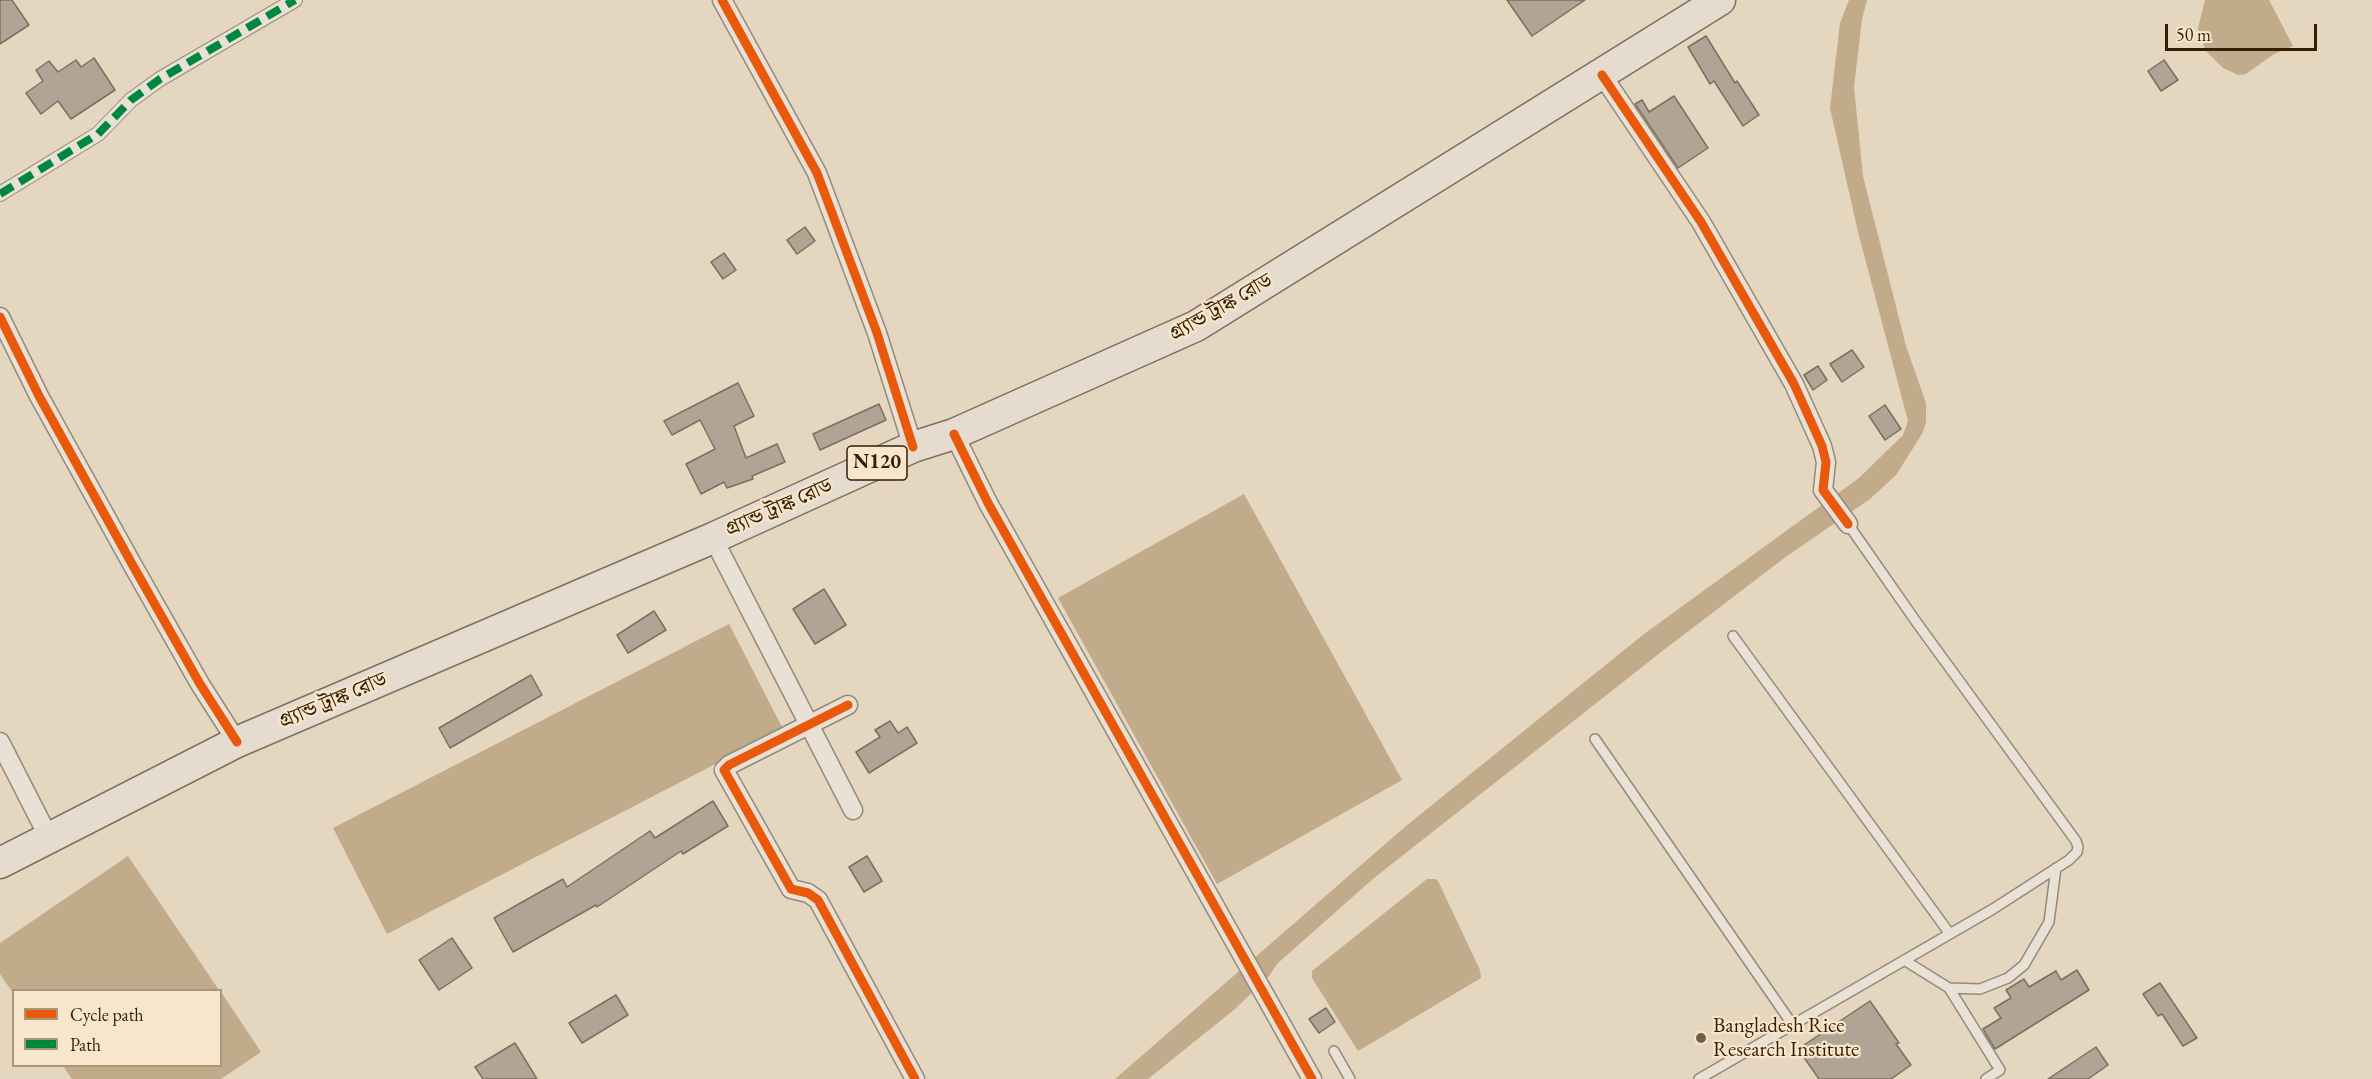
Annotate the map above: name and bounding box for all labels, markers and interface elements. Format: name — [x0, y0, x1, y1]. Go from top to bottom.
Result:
scale bar — [2168, 12, 2320, 50]
text: 50 m — [2176, 23, 2211, 46]
street label: গ্র্যান্ড ট্রাঙ্ক রোড — [1165, 269, 1277, 347]
road number: N120 — [847, 446, 907, 480]
street label: গ্র্যান্ড ট্রাঙ্ক রোড — [722, 473, 836, 543]
street label: গ্র্যান্ড ট্রাঙ্ক রোড — [275, 667, 391, 735]
legend — [12, 989, 222, 1067]
text: Cycle path — [70, 1003, 144, 1026]
place label: Bangladesh Rice Research Institute — [1713, 1013, 1859, 1063]
marker: Bangladesh Rice Research Institute — [1694, 1031, 1708, 1045]
text: Path — [70, 1033, 101, 1056]

